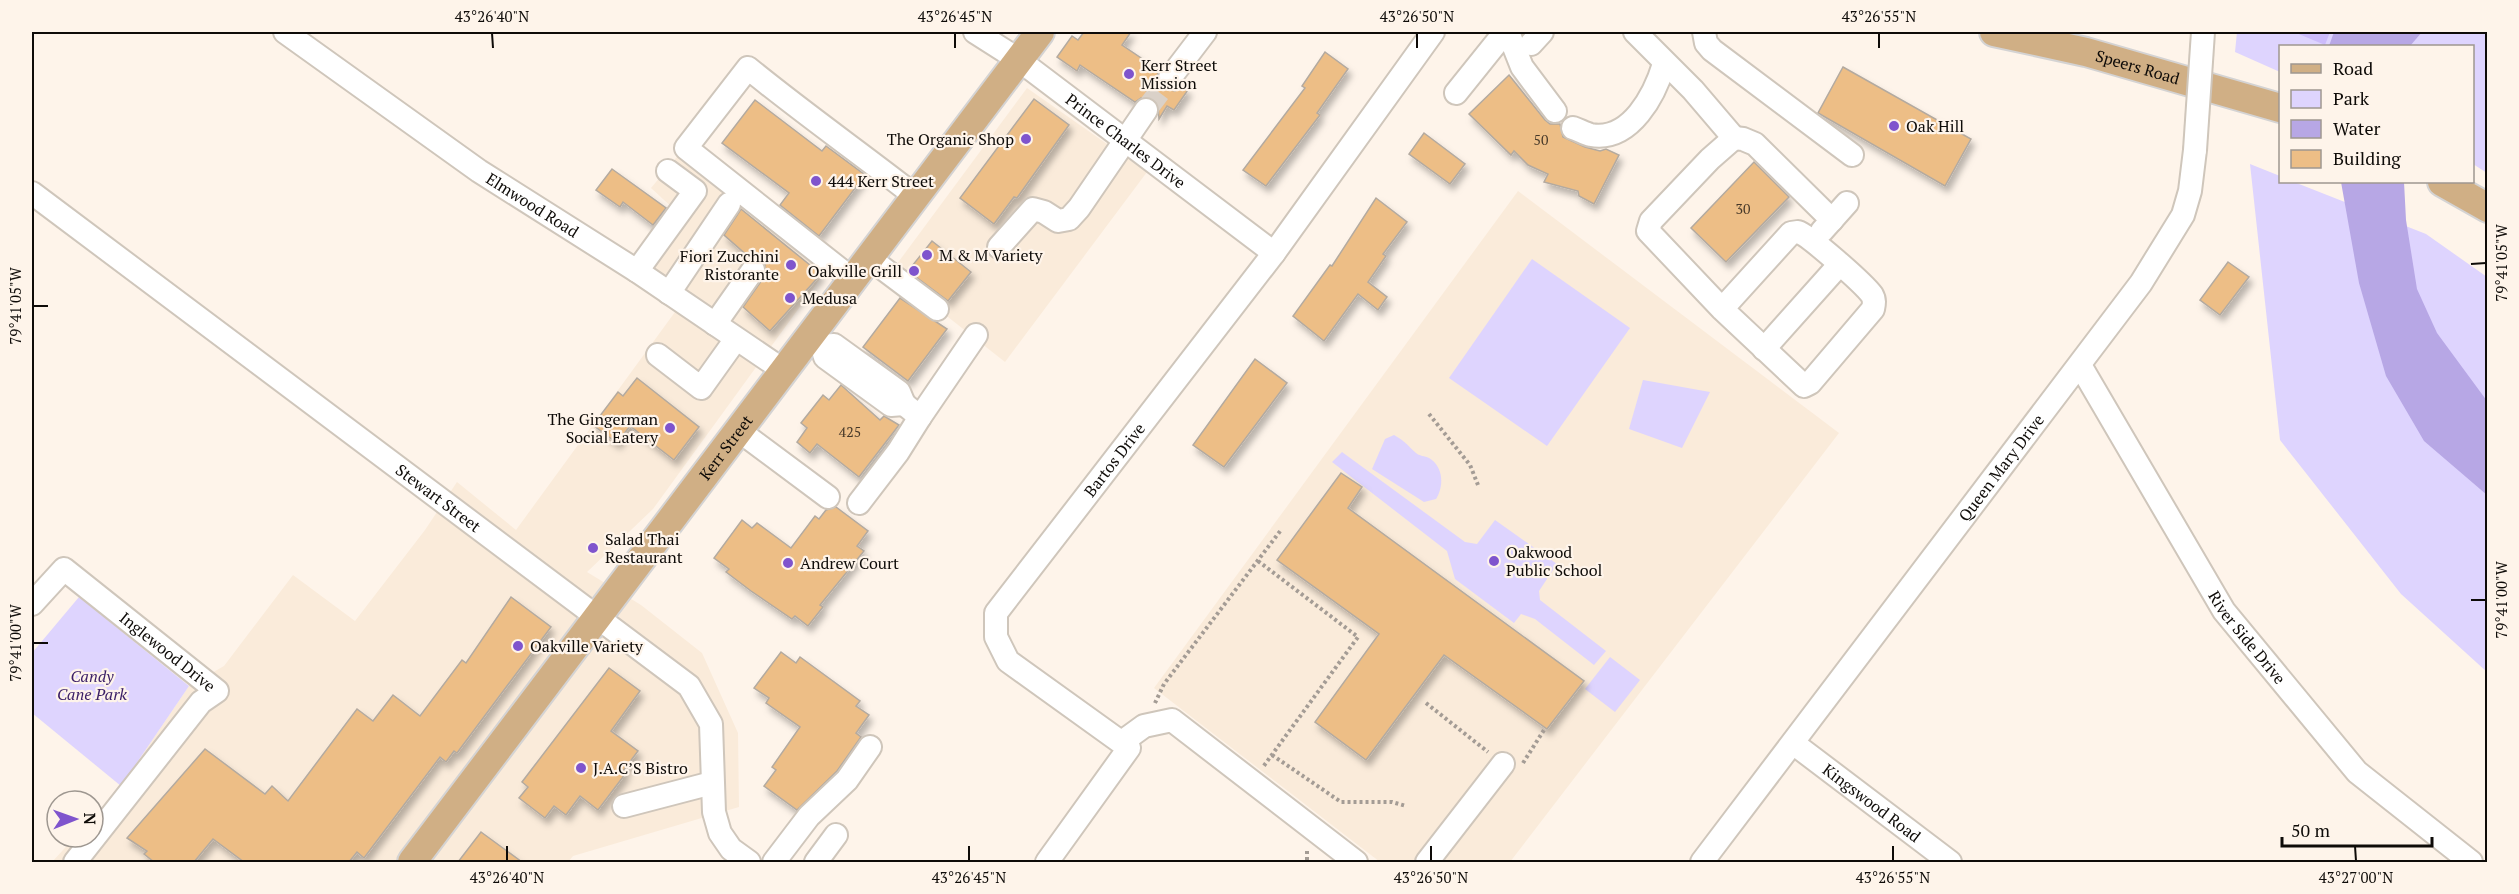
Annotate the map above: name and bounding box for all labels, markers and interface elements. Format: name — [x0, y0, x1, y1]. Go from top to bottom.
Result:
text: 43°26'40"N — [455, 6, 529, 26]
text: 43°26'45"N — [918, 6, 992, 26]
text: 43°26'50"N — [1380, 6, 1454, 26]
text: 43°26'55"N — [1842, 6, 1916, 26]
street label: Speers Road — [2093, 44, 2182, 90]
legend — [2279, 45, 2474, 183]
place label: Kerr Street Mission — [1141, 54, 1218, 94]
text: Road — [2333, 56, 2373, 80]
marker: Kerr Street Mission — [1122, 67, 1136, 81]
text: Park — [2333, 86, 2370, 110]
street label: Prince Charles Drive — [1061, 88, 1190, 193]
place label: Oak Hill — [1906, 115, 1964, 137]
text: Water — [2333, 116, 2380, 140]
marker: Oak Hill — [1887, 119, 1901, 133]
place label: The Organic Shop — [887, 128, 1014, 150]
house number: 50 — [1534, 130, 1548, 149]
marker: The Organic Shop — [1019, 132, 1033, 146]
text: Building — [2333, 146, 2401, 170]
street label: Elmwood Road — [482, 167, 583, 242]
place label: 444 Kerr Street — [828, 170, 934, 192]
marker: 444 Kerr Street — [809, 174, 823, 188]
house number: 30 — [1736, 199, 1750, 218]
text: 79°41'05"W — [2491, 223, 2511, 302]
place label: M & M Variety — [939, 244, 1044, 266]
place label: Fiori Zucchini Ristorante — [680, 245, 779, 285]
marker: M & M Variety — [920, 248, 934, 262]
marker: Fiori Zucchini Ristorante — [784, 258, 798, 272]
place label: Oakville Grill — [808, 260, 902, 282]
marker: Oakville Grill — [907, 264, 921, 278]
text: 79°41'05"W — [5, 266, 25, 345]
place label: Medusa — [802, 287, 857, 309]
marker: Medusa — [783, 291, 797, 305]
place label: The Gingerman Social Eatery — [547, 408, 659, 448]
street label: Queen Mary Drive — [1953, 409, 2049, 526]
street label: Kerr Street — [694, 410, 758, 484]
street label: Bartos Drive — [1079, 418, 1150, 501]
marker: The Gingerman Social Eatery — [663, 421, 677, 435]
house number: 425 — [839, 422, 861, 441]
street label: Stewart Street — [391, 459, 485, 537]
place label: Salad Thai Restaurant — [605, 528, 683, 568]
marker: Salad Thai Restaurant — [586, 541, 600, 555]
place label: Oakwood Public School — [1506, 541, 1603, 581]
place label: Andrew Court — [800, 552, 899, 574]
marker: Oakwood Public School — [1487, 554, 1501, 568]
marker: Andrew Court — [781, 556, 795, 570]
text: 79°41'00"W — [2491, 560, 2511, 639]
street label: River Side Drive — [2204, 587, 2291, 689]
text: 79°41'00"W — [5, 603, 25, 682]
street label: Inglewood Drive — [115, 607, 220, 697]
place label: Oakville Variety — [530, 635, 644, 657]
marker: Oakville Variety — [511, 639, 525, 653]
park label: Candy Cane Park — [57, 665, 127, 705]
place label: J.A.C’S Bistro — [593, 757, 688, 779]
street label: Kingswood Road — [1818, 758, 1926, 847]
marker: J.A.C’S Bistro — [574, 761, 588, 775]
north arrow — [45, 789, 105, 849]
scale bar — [2282, 810, 2432, 848]
text: N — [79, 812, 101, 825]
text: 50 m — [2291, 818, 2331, 842]
text: 43°26'40"N — [470, 867, 544, 887]
text: 43°26'45"N — [932, 867, 1006, 887]
text: 43°26'50"N — [1394, 867, 1468, 887]
text: 43°26'55"N — [1856, 867, 1930, 887]
text: 43°27'00"N — [2319, 867, 2393, 887]

